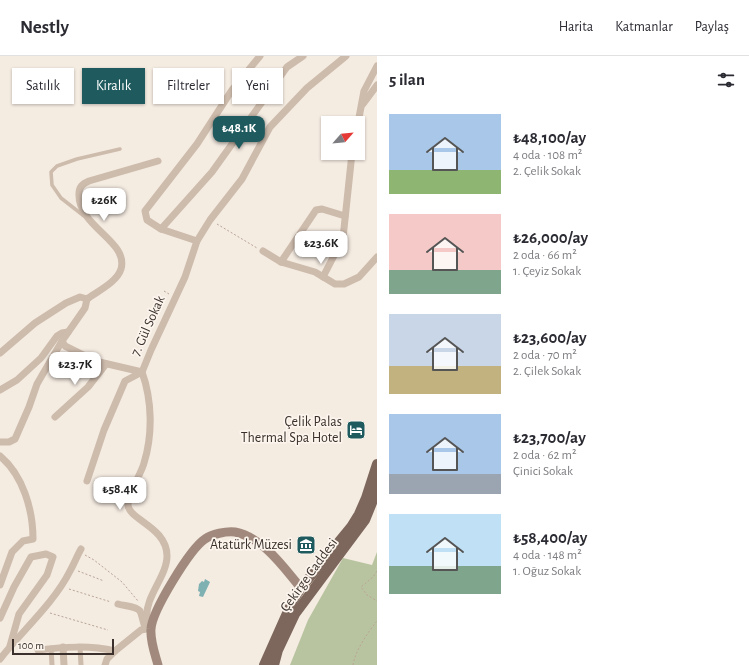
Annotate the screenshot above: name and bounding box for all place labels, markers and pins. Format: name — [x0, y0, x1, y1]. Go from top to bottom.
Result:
pin: ₺48.1K — [206, 116, 272, 150]
pin: ₺26K — [80, 188, 128, 222]
pin: ₺23.6K — [288, 231, 354, 265]
pin: ₺23.7K — [42, 352, 108, 386]
place label: Çelik Palas Thermal Spa Hotel — [241, 415, 342, 445]
hotel icon: Çelik Palas Thermal Spa Hotel — [345, 419, 367, 441]
pin: ₺58.4K — [87, 477, 153, 511]
museum icon: Atatürk Müzesi — [295, 534, 317, 556]
place label: Atatürk Müzesi — [210, 538, 292, 552]

